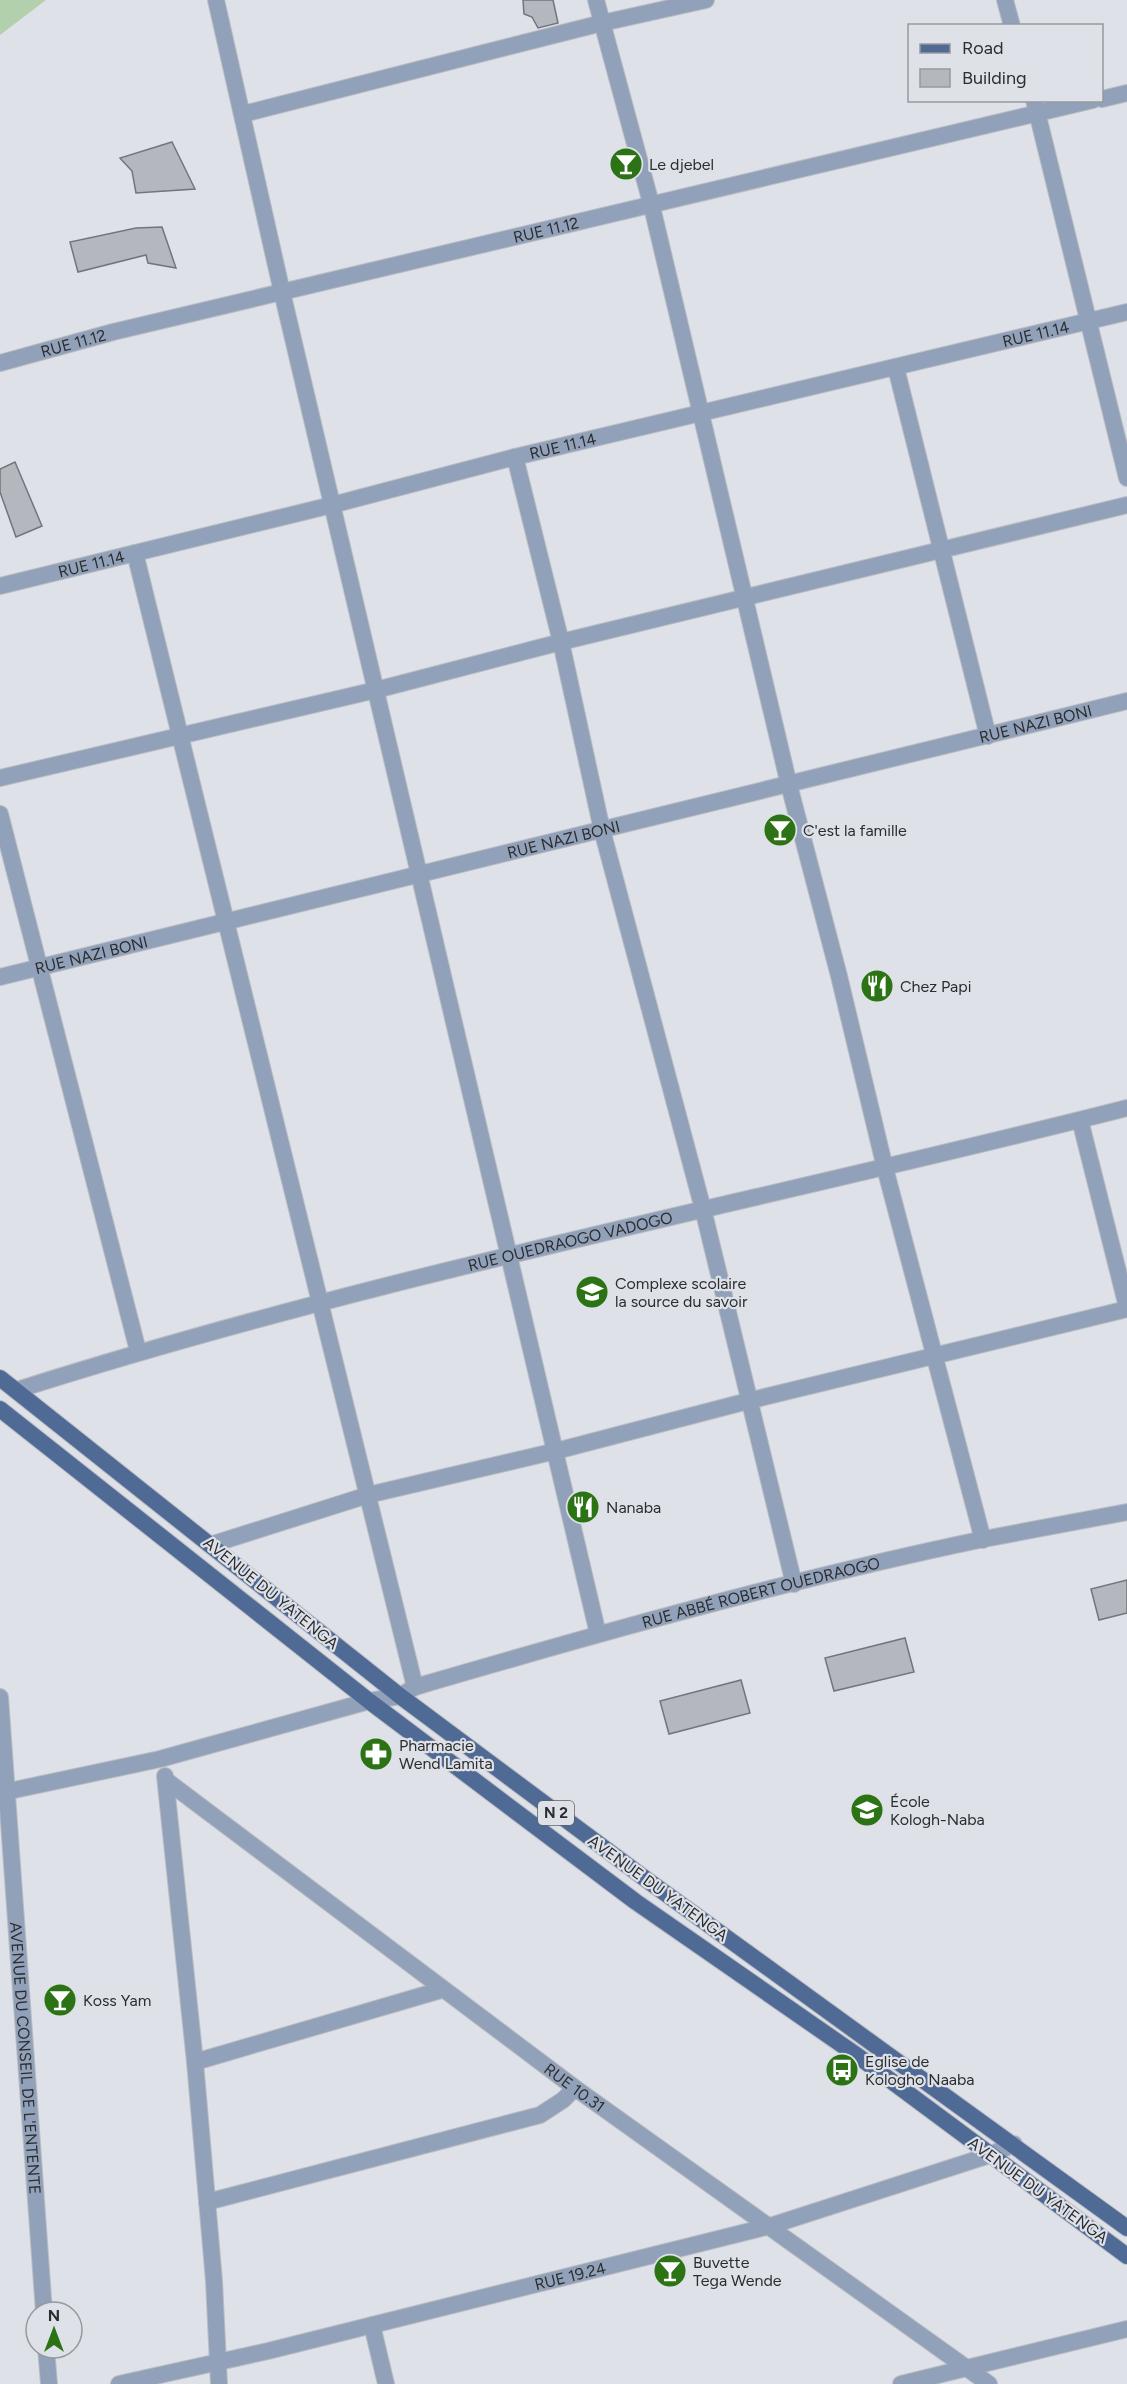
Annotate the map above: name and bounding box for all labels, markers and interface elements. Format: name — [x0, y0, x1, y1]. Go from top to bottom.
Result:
legend — [908, 24, 1103, 102]
text: Road — [962, 37, 1003, 59]
text: Building — [962, 67, 1027, 89]
bar icon: Le djebel — [608, 146, 644, 182]
place label: Le djebel — [649, 155, 714, 174]
street label: RUE 11.12 — [511, 213, 581, 246]
street label: RUE 11.14 — [1000, 317, 1071, 351]
street label: RUE 11.12 — [39, 325, 108, 361]
street label: RUE 11.14 — [528, 429, 598, 463]
street label: RUE 11.14 — [56, 546, 127, 581]
street label: RUE NAZI BONI — [977, 700, 1094, 746]
bar icon: C'est la famille — [762, 812, 798, 848]
street label: RUE NAZI BONI — [505, 816, 622, 862]
place label: C'est la famille — [803, 821, 907, 840]
street label: RUE NAZI BONI — [33, 932, 150, 978]
restaurant icon: Chez Papi — [859, 968, 895, 1004]
place label: Chez Papi — [900, 977, 971, 996]
street label: RUE OUEDRAOGO VADOGO — [466, 1207, 674, 1275]
school or university icon: Complexe scolaire la source du savoir — [574, 1274, 610, 1310]
place label: Complexe scolaire la source du savoir — [615, 1274, 748, 1311]
restaurant icon: Nanaba — [565, 1489, 601, 1525]
place label: Nanaba — [606, 1498, 661, 1517]
street label: AVENUE DU YATENGA — [200, 1533, 342, 1653]
street label: RUE ABBÉ ROBERT OUEDRAOGO — [640, 1553, 882, 1632]
pharmacy icon: Pharmacie Wend Lamita — [358, 1736, 394, 1772]
place label: Pharmacie Wend Lamita — [399, 1736, 493, 1773]
school or university icon: École Kologh-Naba — [849, 1792, 885, 1828]
place label: École Kologh-Naba — [890, 1792, 985, 1829]
road number: N 2 — [538, 1801, 574, 1825]
street label: AVENUE DU YATENGA — [584, 1831, 732, 1945]
street label: AVENUE DU CONSEIL DE L'ENTENTE — [7, 1921, 45, 2195]
bar icon: Koss Yam — [42, 1982, 78, 2018]
place label: Koss Yam — [83, 1991, 151, 2010]
bus stop icon: Eglise de Kologho Naaba — [824, 2052, 860, 2088]
place label: Eglise de Kologho Naaba — [865, 2052, 975, 2089]
street label: RUE 10.31 — [541, 2059, 609, 2116]
street label: AVENUE DU YATENGA — [964, 2133, 1112, 2247]
bar icon: Buvette Tega Wende — [652, 2253, 688, 2289]
place label: Buvette Tega Wende — [693, 2253, 782, 2290]
street label: RUE 19.24 — [533, 2258, 608, 2294]
north arrow — [24, 2300, 84, 2360]
text: N — [48, 2306, 60, 2325]

